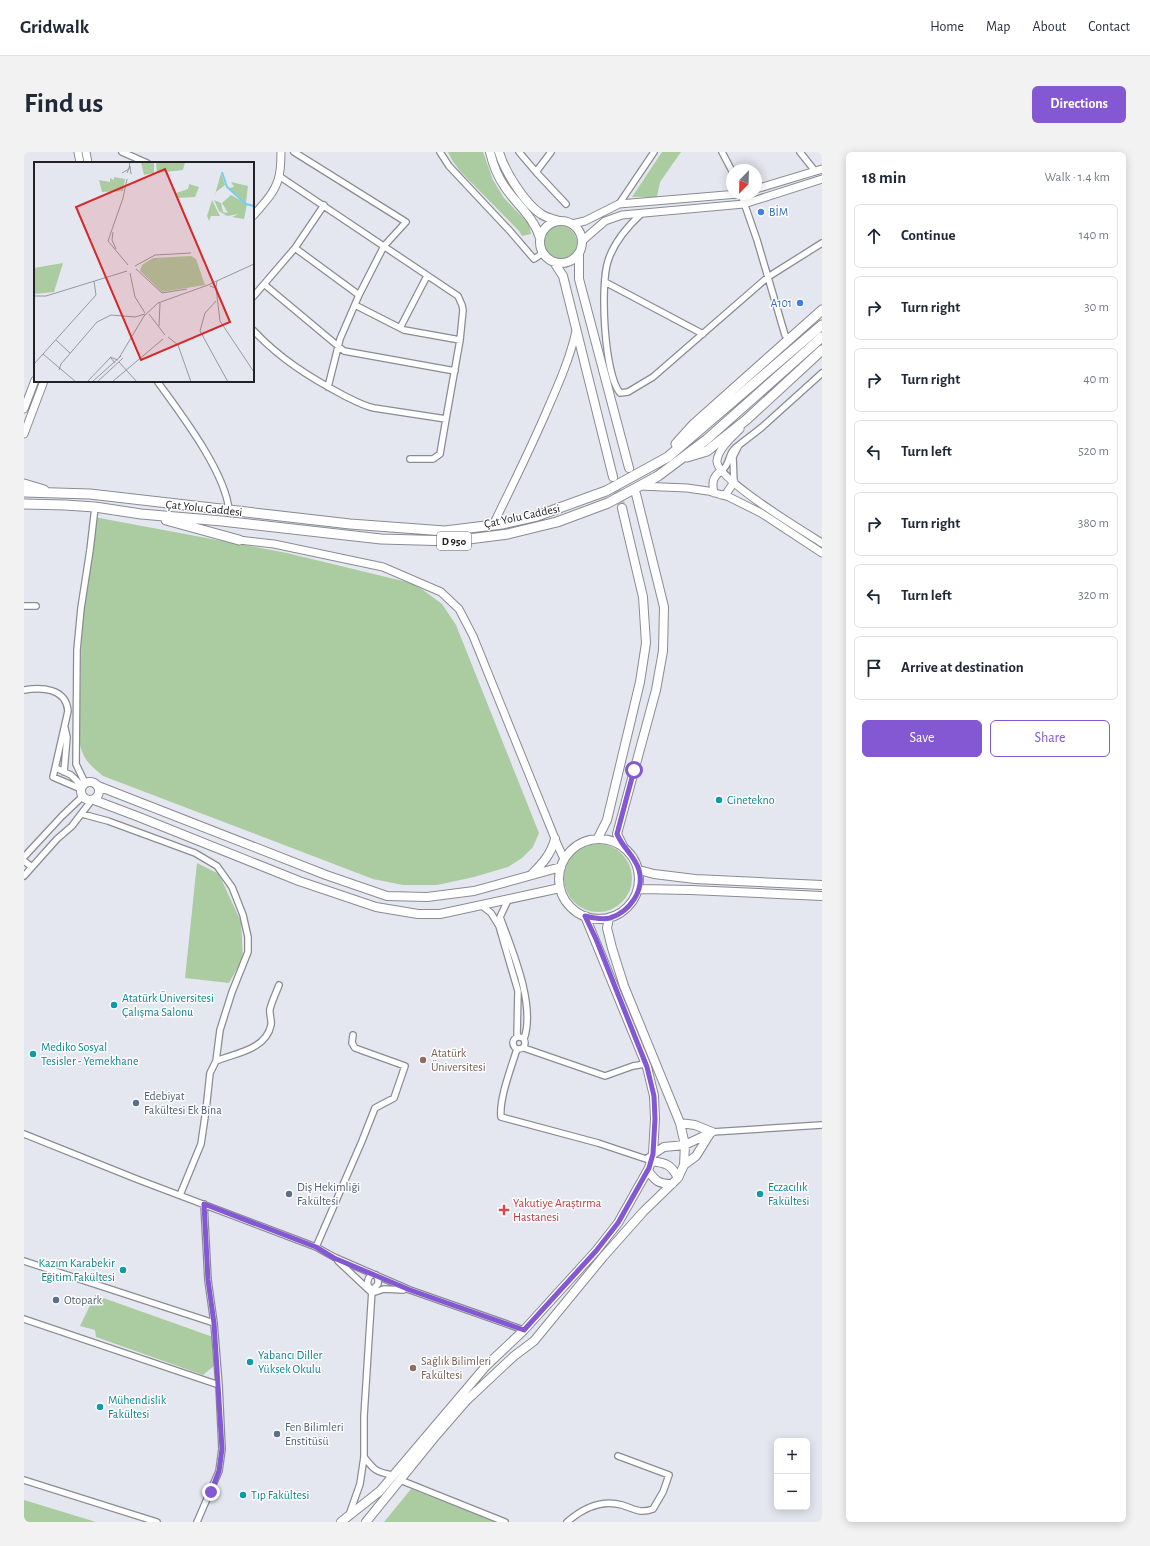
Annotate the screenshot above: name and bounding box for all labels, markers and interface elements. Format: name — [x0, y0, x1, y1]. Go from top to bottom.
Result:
text: Gridwalk — [20, 18, 89, 37]
text: Home — [930, 20, 964, 34]
text: Map — [986, 20, 1010, 34]
text: About — [1032, 20, 1066, 34]
text: Contact — [1088, 20, 1130, 34]
button: Directions — [1032, 86, 1126, 123]
text: Find us — [24, 90, 103, 118]
inset map — [34, 162, 254, 382]
north arrow — [726, 164, 762, 200]
text: 18 min — [862, 169, 906, 186]
text: Walk · 1.4 km — [1045, 171, 1110, 184]
place label: BİM — [769, 205, 788, 218]
marker: BİM — [756, 207, 766, 217]
icon: ahead — [863, 225, 885, 247]
text: Continue — [901, 228, 956, 243]
text: 140 m — [1079, 229, 1109, 242]
place label: A101 — [770, 297, 792, 309]
icon: right — [863, 297, 885, 319]
marker: A101 — [795, 298, 805, 308]
text: Turn right — [901, 300, 960, 315]
text: 30 m — [1084, 301, 1109, 314]
icon: right — [863, 369, 885, 391]
text: Turn right — [901, 372, 960, 387]
text: 40 m — [1083, 373, 1109, 386]
icon: left — [863, 441, 885, 463]
text: Turn left — [901, 444, 952, 459]
text: 520 m — [1078, 445, 1109, 458]
street label: Çat Yolu Caddesi — [165, 498, 243, 518]
street label: Çat Yolu Caddesi — [483, 502, 561, 530]
icon: right — [863, 513, 885, 535]
text: Turn right — [901, 516, 960, 531]
text: 380 m — [1078, 517, 1109, 530]
road number: D 950 — [437, 532, 471, 550]
icon: left — [863, 585, 885, 607]
text: Turn left — [901, 588, 952, 603]
text: 320 m — [1078, 589, 1109, 602]
icon: arrive — [863, 657, 885, 679]
text: Arrive at destination — [901, 660, 1024, 675]
button: Save — [862, 720, 982, 757]
button: Share — [990, 720, 1110, 757]
route start — [625, 761, 643, 779]
place label: Cinetekno — [727, 794, 775, 806]
marker: Cinetekno — [714, 795, 724, 805]
place label: Atatürk Üniversitesi Çalışma Salonu — [122, 991, 214, 1018]
marker: Atatürk Üniversitesi Çalışma Salonu — [109, 1000, 119, 1010]
place label: Mediko Sosyal Tesisler - Yemekhane — [41, 1041, 139, 1067]
place label: Atatürk Üniversitesi — [431, 1047, 486, 1073]
marker: Mediko Sosyal Tesisler - Yemekhane — [28, 1049, 38, 1059]
marker: Atatürk Üniversitesi — [418, 1055, 428, 1065]
place label: Edebiyat Fakültesi Ek Bina — [144, 1090, 222, 1116]
marker: Edebiyat Fakültesi Ek Bina — [131, 1098, 141, 1108]
place label: Diş Hekimliği Fakültesi — [297, 1181, 360, 1207]
place label: Eczacılık Fakültesi — [768, 1181, 810, 1207]
marker: Diş Hekimliği Fakültesi — [284, 1189, 294, 1199]
marker: Eczacılık Fakültesi — [755, 1189, 765, 1199]
place label: Yakutiye Araştırma Hastanesi — [513, 1197, 602, 1223]
marker: Yakutiye Araştırma Hastanesi — [498, 1204, 510, 1216]
place label: Kazım Karabekir Eğitim Fakültesi — [38, 1257, 115, 1283]
marker: Kazım Karabekir Eğitim Fakültesi — [118, 1265, 128, 1275]
place label: Otopark — [64, 1294, 103, 1306]
marker: Otopark — [51, 1295, 61, 1305]
place label: Yabancı Diller Yüksek Okulu — [258, 1349, 323, 1375]
place label: Sağlık Bilimleri Fakültesi — [421, 1355, 491, 1381]
marker: Yabancı Diller Yüksek Okulu — [245, 1357, 255, 1367]
marker: Sağlık Bilimleri Fakültesi — [408, 1363, 418, 1373]
place label: Mühendislik Fakültesi — [108, 1394, 167, 1420]
marker: Mühendislik Fakültesi — [95, 1402, 105, 1412]
place label: Fen Bilimleri Enstitüsü — [285, 1421, 344, 1447]
marker: Fen Bilimleri Enstitüsü — [272, 1429, 282, 1439]
map controls — [774, 1438, 810, 1510]
button: + — [774, 1438, 810, 1474]
button: − — [774, 1474, 810, 1510]
route end — [202, 1483, 220, 1501]
place label: Tıp Fakültesi — [251, 1489, 309, 1501]
marker: Tıp Fakültesi — [238, 1490, 248, 1500]

